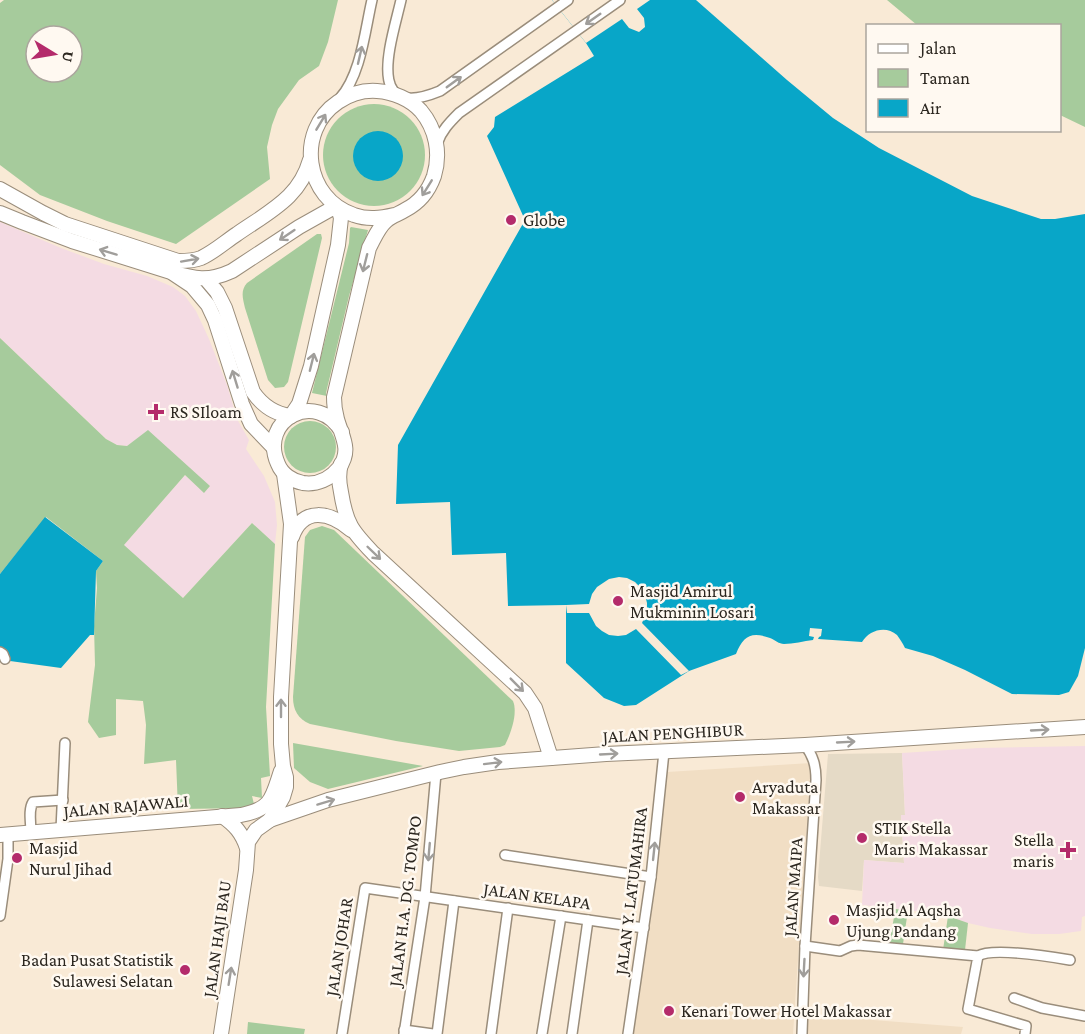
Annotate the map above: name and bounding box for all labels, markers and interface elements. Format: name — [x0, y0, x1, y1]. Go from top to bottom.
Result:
one-way arrow — [585, 13, 601, 25]
north arrow — [24, 24, 84, 84]
legend — [866, 24, 1061, 132]
text: Jalan — [918, 38, 957, 58]
one-way arrow — [354, 46, 366, 65]
text: U — [59, 50, 78, 64]
text: Taman — [920, 68, 970, 88]
one-way arrow — [445, 76, 461, 88]
text: Air — [920, 98, 942, 118]
one-way arrow — [315, 114, 327, 131]
one-way arrow — [420, 179, 432, 196]
place label: Globe — [523, 210, 565, 230]
marker: Globe — [504, 213, 518, 227]
one-way arrow — [279, 229, 296, 241]
one-way arrow — [99, 246, 118, 257]
one-way arrow — [180, 254, 200, 265]
one-way arrow — [359, 254, 370, 273]
one-way arrow — [306, 352, 318, 371]
one-way arrow — [229, 370, 240, 389]
place label: RS SIloam — [170, 402, 242, 422]
marker: RS SIloam — [147, 403, 165, 421]
one-way arrow — [366, 546, 381, 560]
place label: Masjid Amirul Mukminin Losari — [630, 581, 754, 622]
marker: Masjid Amirul Mukminin Losari — [611, 594, 625, 608]
one-way arrow — [510, 677, 525, 692]
one-way arrow — [275, 698, 287, 718]
street label: JALAN PENGHIBUR — [600, 719, 745, 747]
one-way arrow — [1030, 725, 1050, 736]
one-way arrow — [835, 736, 855, 747]
one-way arrow — [598, 749, 618, 760]
one-way arrow — [483, 758, 502, 769]
place label: Aryaduta Makassar — [752, 777, 822, 818]
marker: Aryaduta Makassar — [733, 790, 747, 804]
street label: JALAN RAJAWALI — [61, 791, 189, 822]
one-way arrow — [316, 796, 335, 807]
street label: JALAN Y. LATUMAHIRA — [611, 805, 651, 978]
street label: JALAN H.A. DG. TOMPO — [384, 814, 425, 990]
place label: STIK Stella Maris Makassar — [874, 818, 988, 859]
place label: Stella maris — [1013, 830, 1054, 871]
marker: STIK Stella Maris Makassar — [855, 831, 869, 845]
street label: JALAN MAIPA — [779, 836, 806, 939]
place label: Masjid Nurul Jihad — [29, 838, 113, 879]
one-way arrow — [423, 841, 434, 861]
marker: Stella maris — [1059, 841, 1077, 859]
one-way arrow — [649, 842, 660, 862]
marker: Masjid Nurul Jihad — [10, 851, 24, 865]
street label: JALAN KELAPA — [480, 878, 593, 914]
street label: JALAN HAJI BAU — [199, 879, 235, 1001]
street label: JALAN JOHAR — [321, 895, 357, 1000]
place label: Masjid Al Aqsha Ujung Pandang — [846, 900, 961, 942]
marker: Masjid Al Aqsha Ujung Pandang — [827, 913, 841, 927]
place label: Badan Pusat Statistik Sulawesi Selatan — [21, 950, 173, 991]
one-way arrow — [799, 957, 810, 977]
marker: Badan Pusat Statistik Sulawesi Selatan — [178, 963, 192, 977]
one-way arrow — [225, 967, 236, 987]
place label: Kenari Tower Hotel Makassar — [681, 1001, 892, 1021]
marker: Kenari Tower Hotel Makassar — [662, 1004, 676, 1018]

